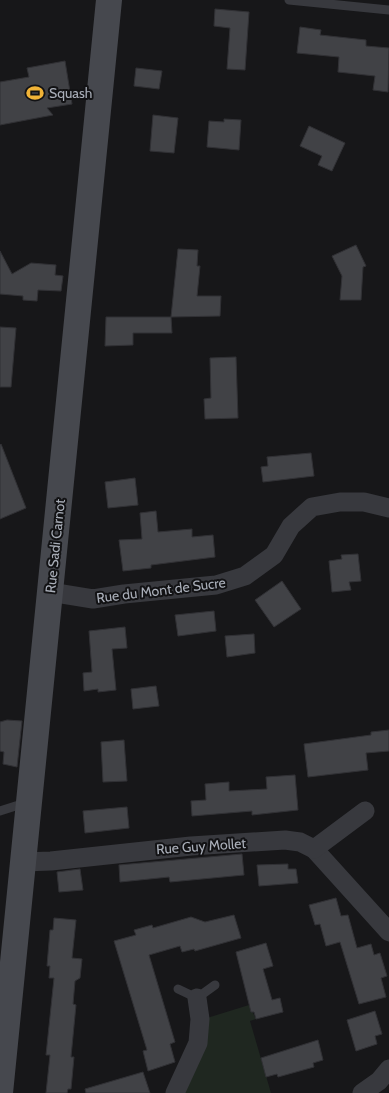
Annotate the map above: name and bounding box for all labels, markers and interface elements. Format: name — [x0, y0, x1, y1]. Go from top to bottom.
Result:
sports icon: Squash — [25, 83, 45, 103]
place label: Squash — [49, 84, 92, 102]
street label: Rue Sadi Carnot — [41, 498, 69, 594]
street label: Rue du Mont de Sucre — [95, 573, 227, 607]
street label: Rue Guy Mollet — [155, 834, 247, 858]

